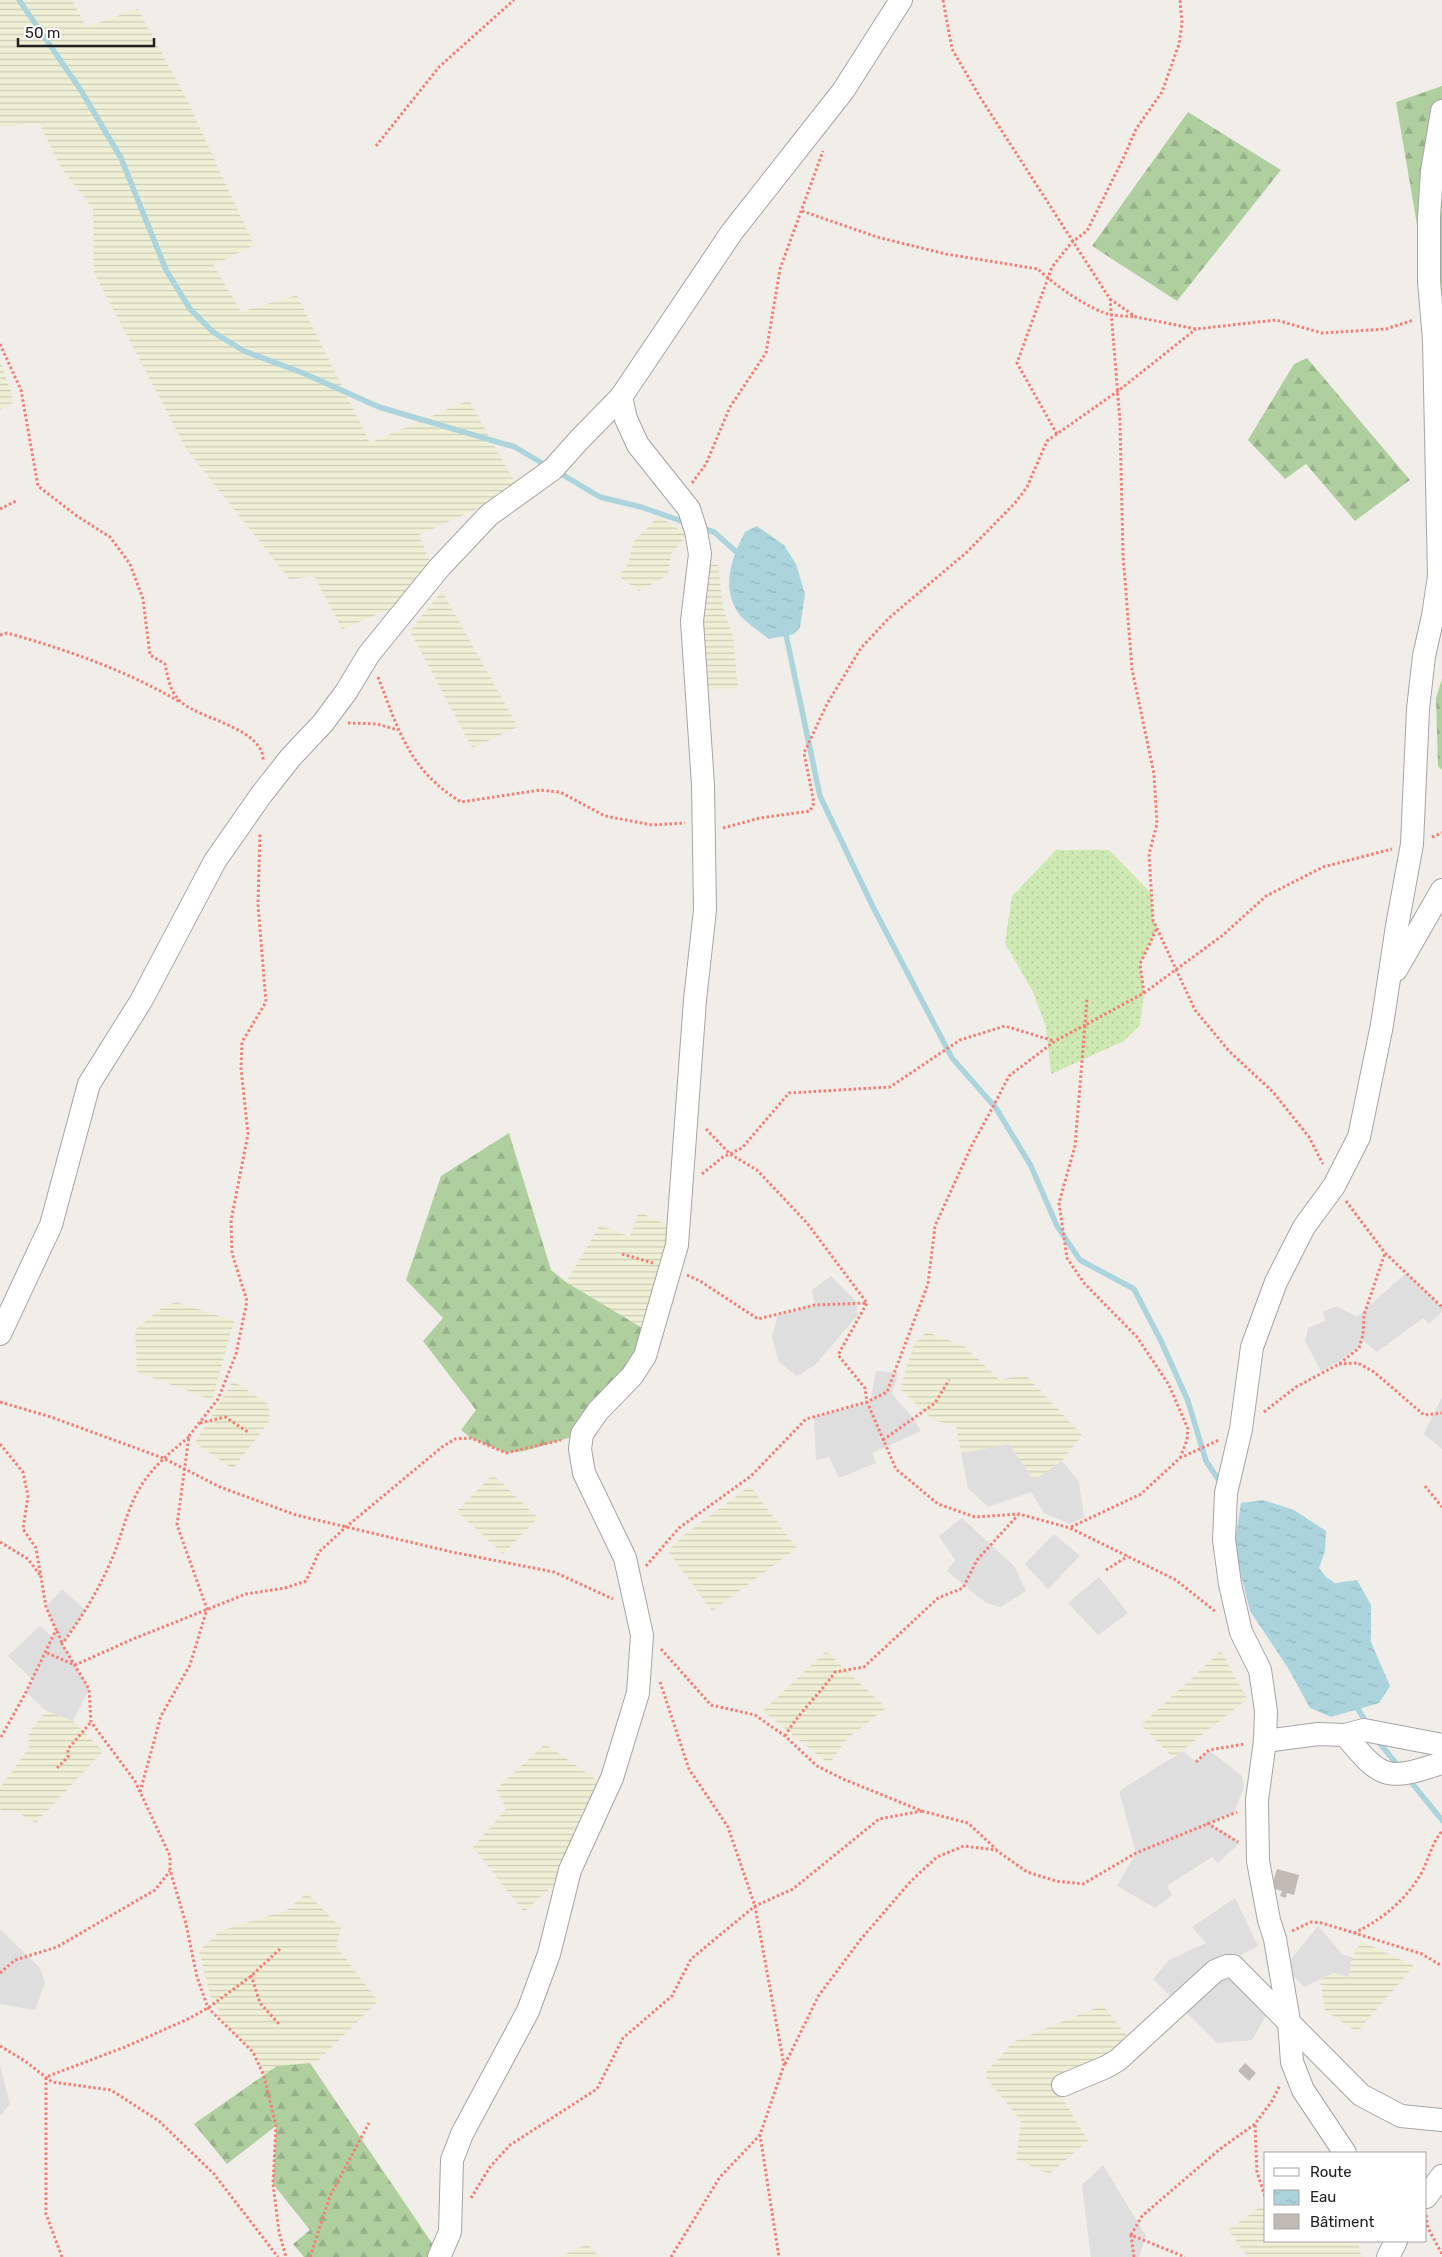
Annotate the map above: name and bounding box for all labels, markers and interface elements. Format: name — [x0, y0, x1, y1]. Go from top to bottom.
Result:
scale bar — [18, 15, 154, 47]
text: 50 m — [25, 24, 60, 42]
legend — [1264, 2152, 1427, 2242]
text: Route — [1310, 2163, 1352, 2181]
text: Eau — [1310, 2188, 1336, 2206]
text: Bâtiment — [1310, 2213, 1374, 2231]

